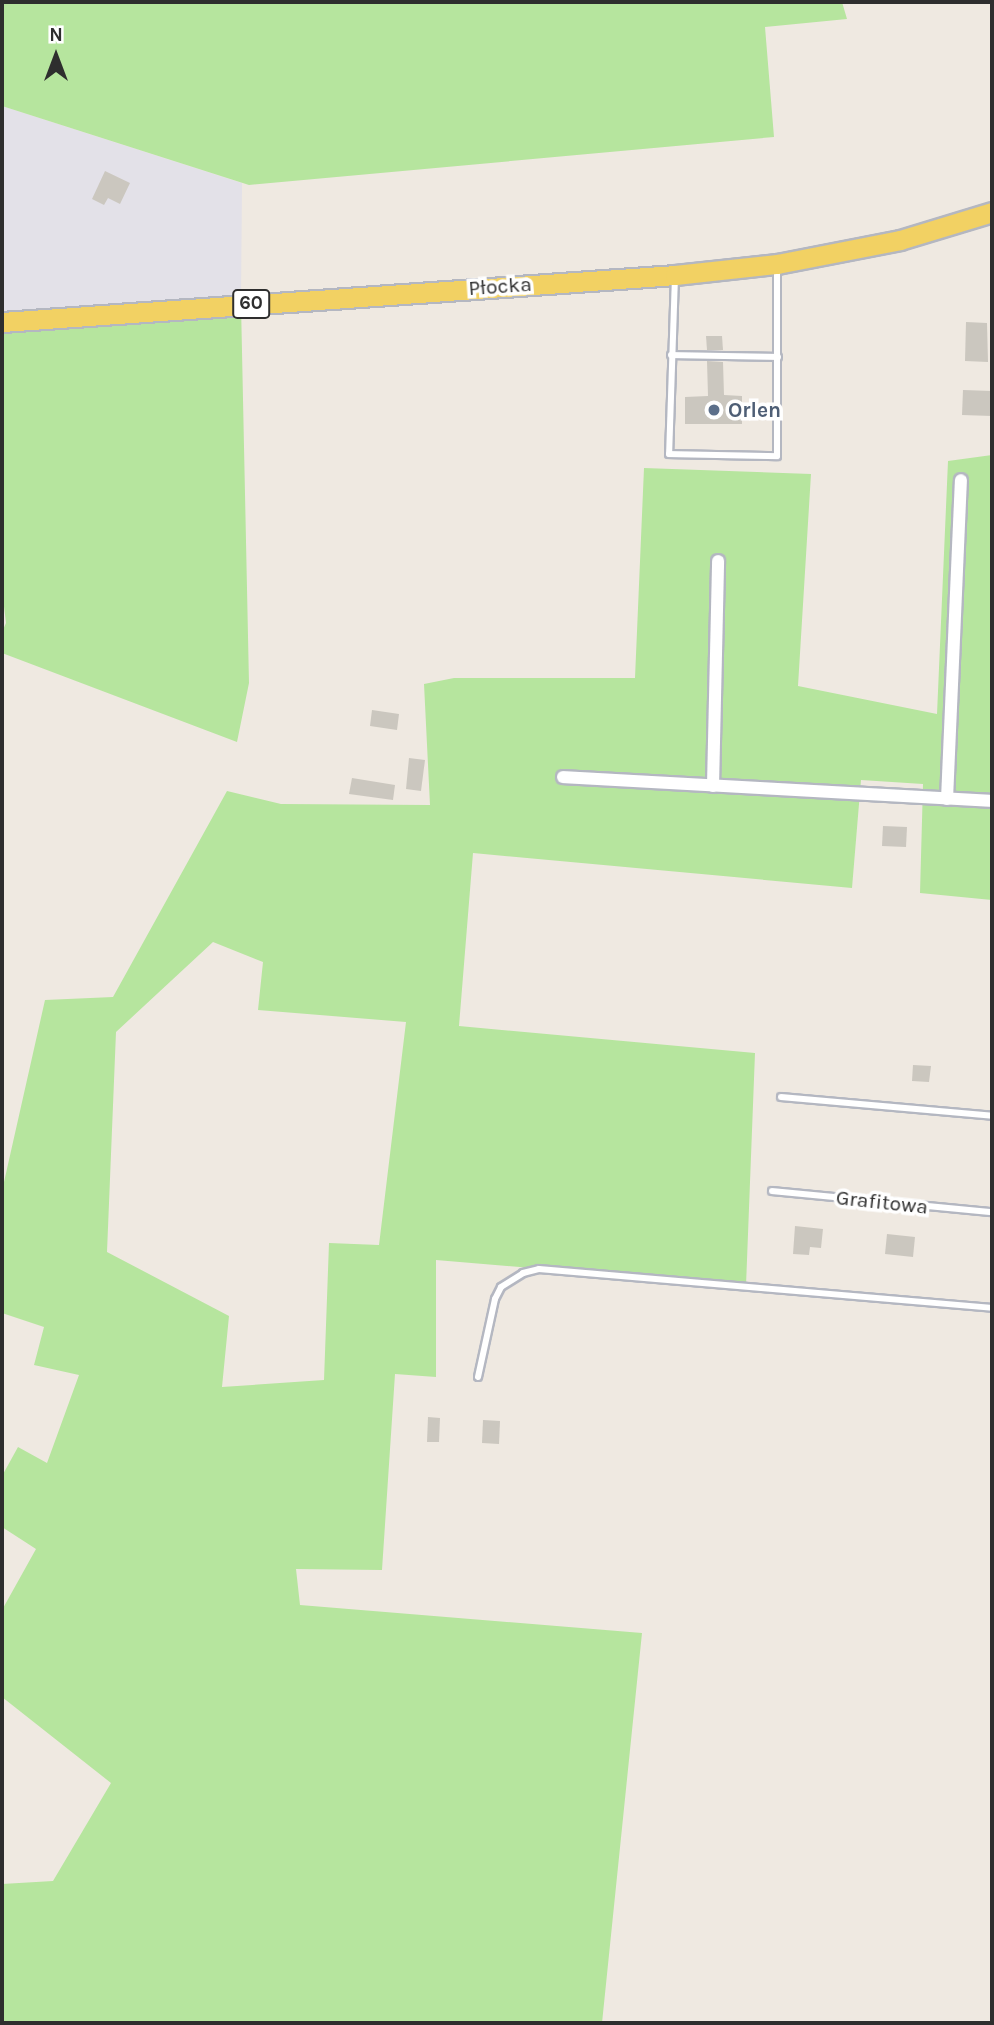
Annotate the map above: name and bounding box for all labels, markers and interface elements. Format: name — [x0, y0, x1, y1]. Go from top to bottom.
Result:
north arrow — [21, 21, 91, 91]
text: N — [49, 24, 63, 46]
street label: Płocka — [468, 271, 532, 301]
road number: 60 — [232, 288, 270, 320]
place label: Orlen — [728, 397, 781, 423]
marker: Orlen — [706, 402, 722, 418]
street label: Grafitowa — [835, 1185, 929, 1219]

